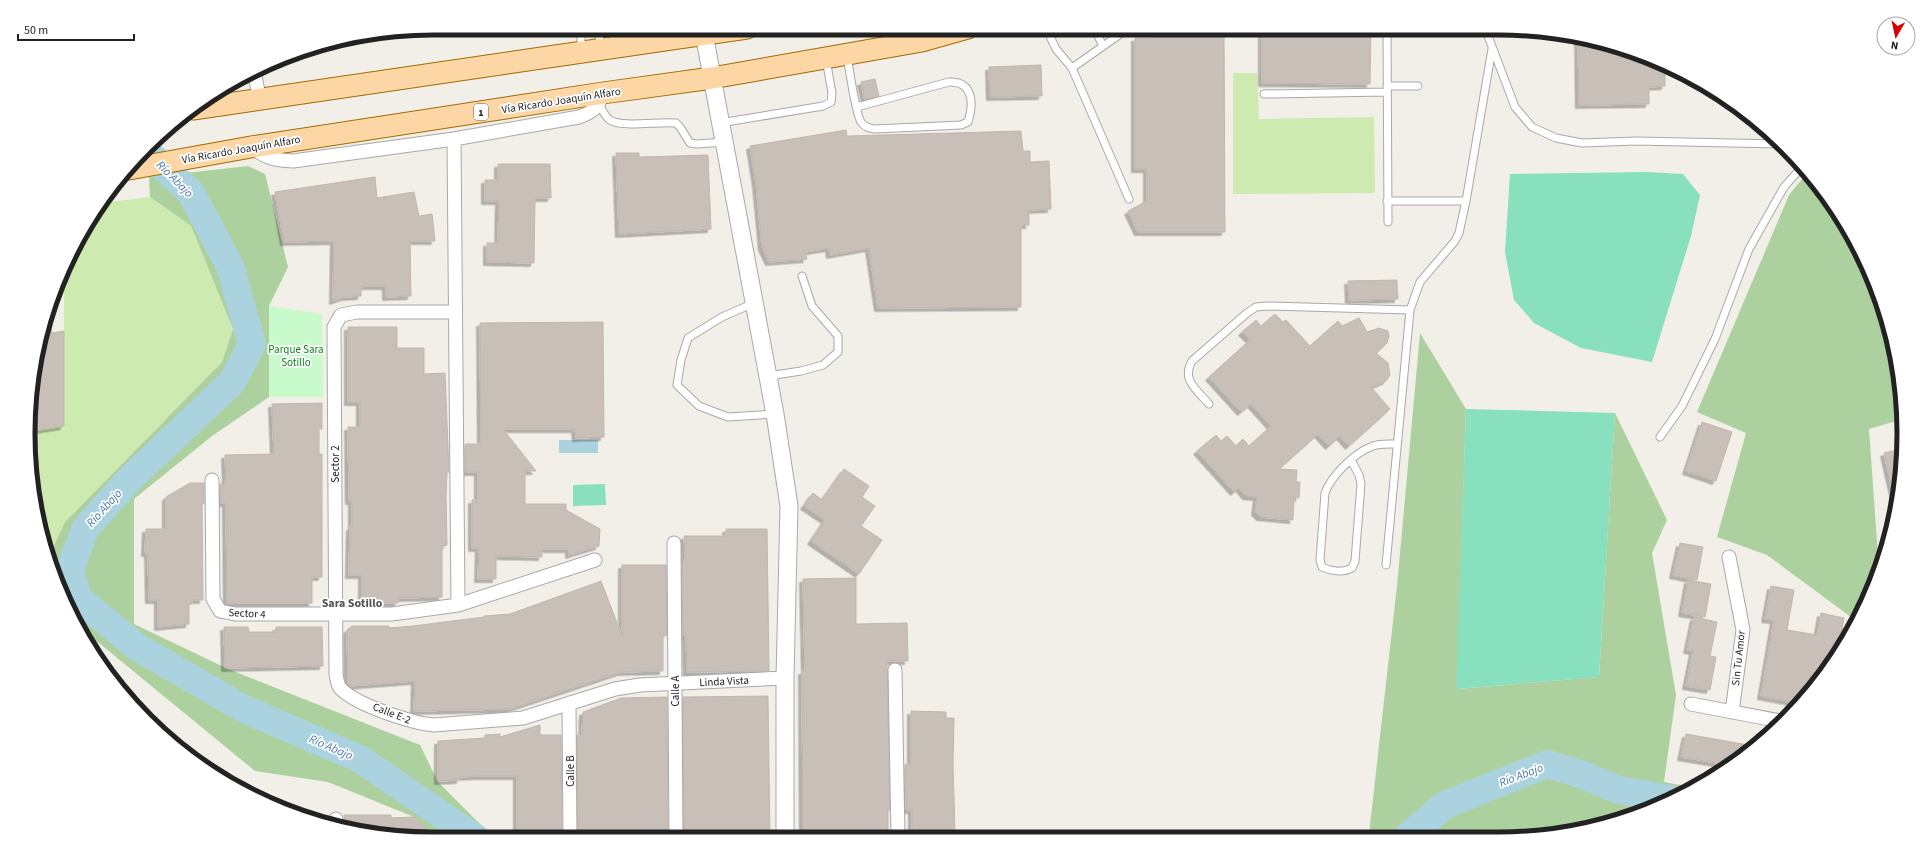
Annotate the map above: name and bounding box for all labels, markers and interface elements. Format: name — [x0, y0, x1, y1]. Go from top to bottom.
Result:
scale bar — [18, 16, 134, 42]
north arrow — [1876, 16, 1916, 56]
text: 50 m — [24, 22, 48, 39]
text: N — [1890, 37, 1899, 53]
street label: Vía Ricardo Joaquín Alfaro — [501, 84, 622, 117]
road number: 1 — [474, 104, 488, 120]
street label: Vía Ricardo Joaquín Alfaro — [181, 132, 302, 167]
water label: Río Abajo — [152, 157, 197, 202]
park label: Parque Sara Sotillo — [268, 342, 324, 370]
street label: Sector 2 — [328, 445, 343, 483]
water label: Río Abajo — [83, 486, 126, 531]
district label: Sara Sotillo — [322, 595, 383, 612]
street label: Sector 4 — [228, 605, 266, 622]
street label: Sin Tu Amor — [1728, 630, 1749, 686]
street label: Linda Vista — [699, 673, 749, 690]
street label: Calle A — [668, 675, 683, 707]
street label: Calle E-2 — [371, 699, 413, 728]
water label: Río Abajo — [306, 731, 355, 764]
street label: Calle B — [563, 755, 578, 787]
water label: Río Abajo — [1497, 759, 1546, 792]

